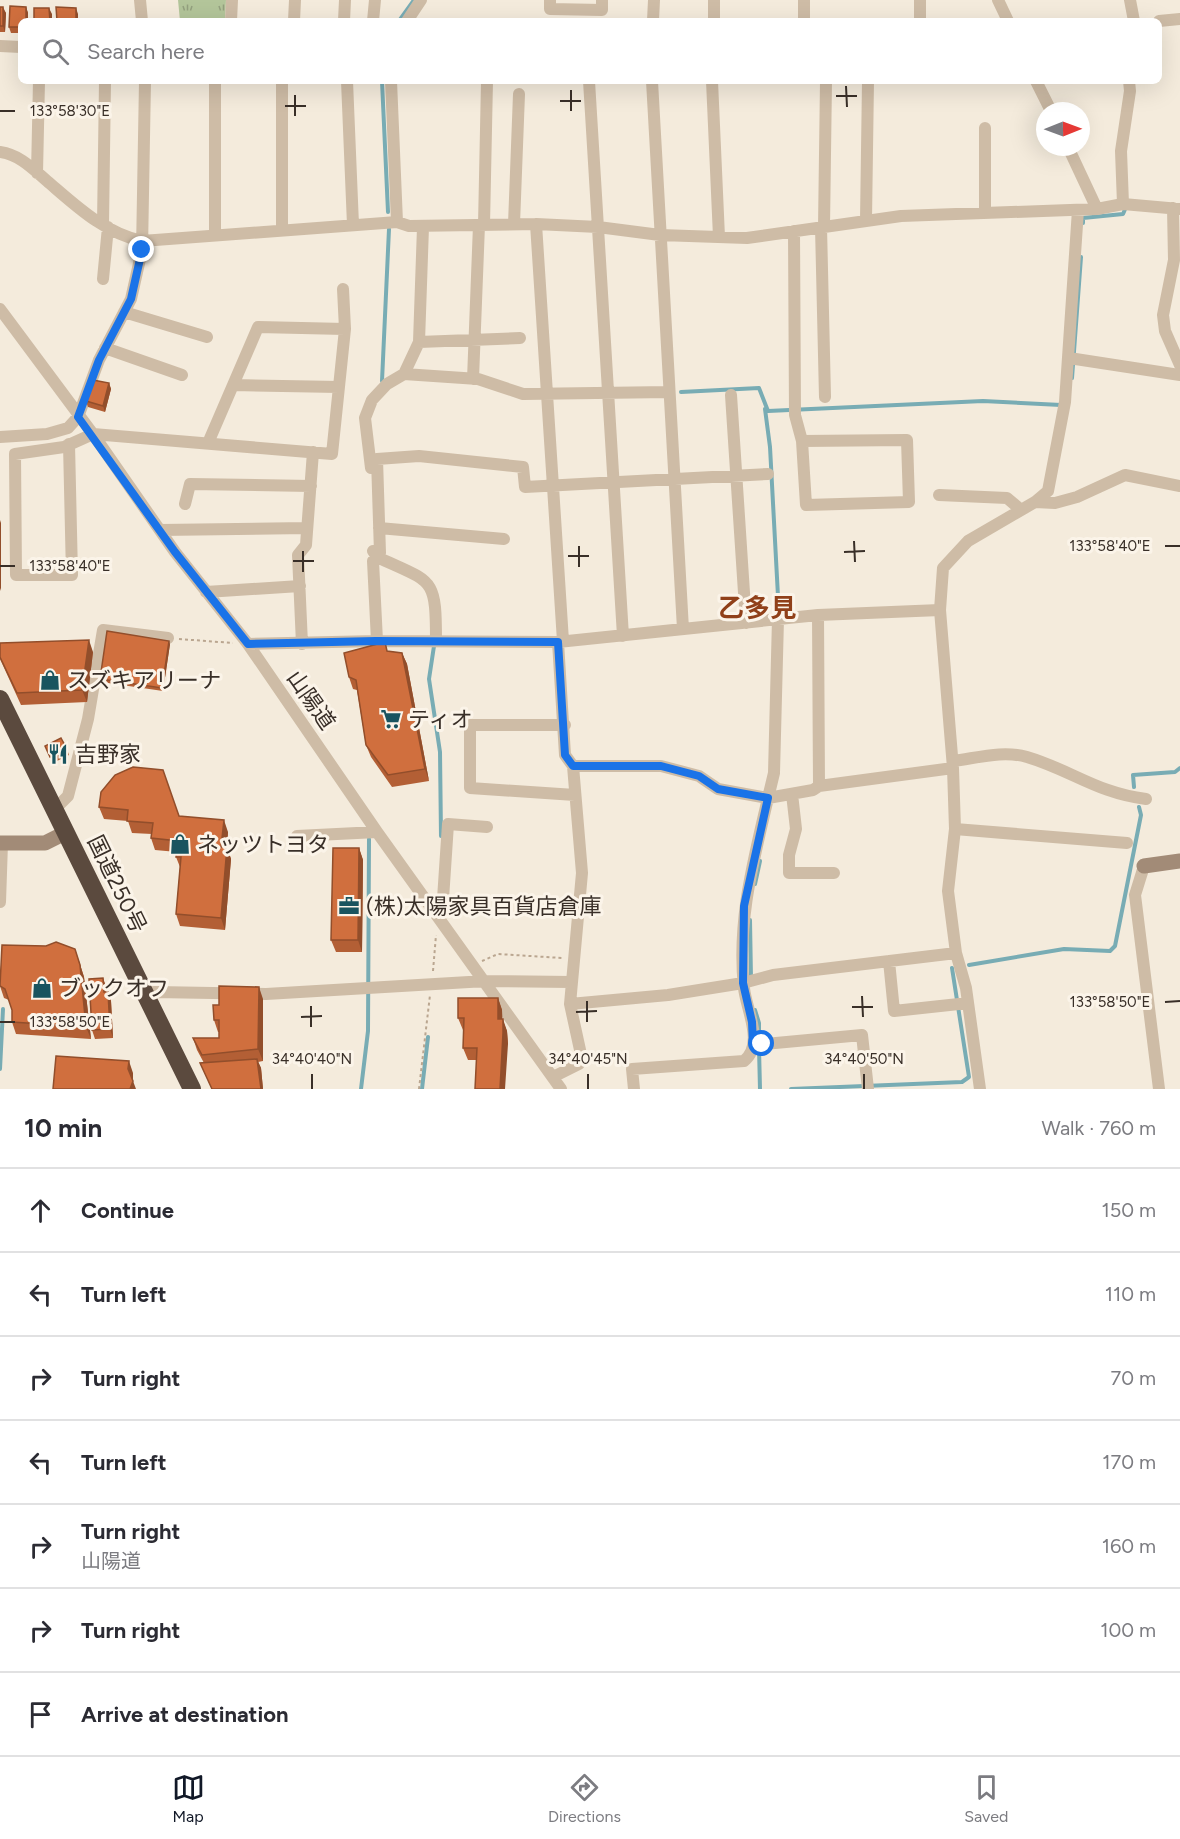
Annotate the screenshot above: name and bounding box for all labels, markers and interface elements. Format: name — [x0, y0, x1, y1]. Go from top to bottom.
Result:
search box — [18, 18, 1162, 84]
icon: search — [39, 35, 72, 68]
text: Search here — [87, 38, 205, 65]
text: 133°58'30"E — [30, 102, 110, 120]
north arrow — [1036, 102, 1090, 156]
route end — [128, 236, 154, 262]
text: 133°58'40"E — [1069, 537, 1151, 555]
text: 133°58'40"E — [29, 557, 111, 575]
district label: 乙多見 — [718, 592, 796, 624]
street label: 山陽道 — [281, 665, 341, 735]
place label: スズキアリーナ — [67, 667, 221, 694]
shop icon: スズキアリーナ — [38, 668, 62, 692]
place label: ティオ — [408, 706, 473, 733]
supermarket icon: ティオ — [379, 707, 403, 731]
place label: 吉野家 — [75, 741, 141, 768]
restaurant icon: 吉野家 — [46, 742, 70, 766]
street label: 国道250号 — [82, 831, 152, 937]
place label: ネッツトヨタ — [197, 831, 329, 858]
shop icon: ネッツトヨタ — [168, 832, 192, 856]
place label: (株)太陽家具百貨店倉庫 — [366, 893, 602, 920]
office icon: (株)太陽家具百貨店倉庫 — [337, 894, 361, 918]
place label: ブックオフ — [59, 975, 169, 1002]
shop icon: ブックオフ — [30, 976, 54, 1000]
text: 133°58'50"E — [1070, 993, 1150, 1011]
text: 133°58'50"E — [30, 1013, 110, 1031]
route start — [748, 1030, 774, 1056]
text: 34°40'40"N — [272, 1050, 352, 1068]
text: 34°40'45"N — [548, 1050, 628, 1068]
text: 34°40'50"N — [824, 1050, 904, 1068]
text: 10 min — [24, 1112, 102, 1144]
text: Walk · 760 m — [1042, 1116, 1156, 1140]
icon: ahead — [24, 1194, 57, 1227]
text: Continue — [81, 1197, 174, 1224]
text: 150 m — [1101, 1198, 1156, 1222]
icon: left — [24, 1278, 57, 1311]
text: Turn left — [81, 1281, 167, 1308]
text: 110 m — [1105, 1282, 1156, 1306]
icon: right — [24, 1362, 57, 1395]
text: Turn right — [81, 1365, 180, 1392]
text: 70 m — [1110, 1366, 1156, 1390]
icon: left — [24, 1446, 57, 1479]
text: Turn left — [81, 1449, 167, 1476]
text: 170 m — [1102, 1450, 1156, 1474]
text: Turn right — [81, 1518, 180, 1545]
icon: right — [24, 1530, 57, 1563]
text: 160 m — [1102, 1534, 1156, 1558]
text: 山陽道 — [81, 1549, 141, 1573]
icon: right — [24, 1614, 57, 1647]
text: Turn right — [81, 1617, 180, 1644]
text: 100 m — [1100, 1618, 1156, 1642]
icon: arrive — [24, 1698, 57, 1731]
text: Arrive at destination — [81, 1701, 289, 1728]
tab: Map — [172, 1771, 205, 1826]
tab: Directions — [548, 1771, 621, 1826]
tab: Saved — [964, 1771, 1008, 1826]

